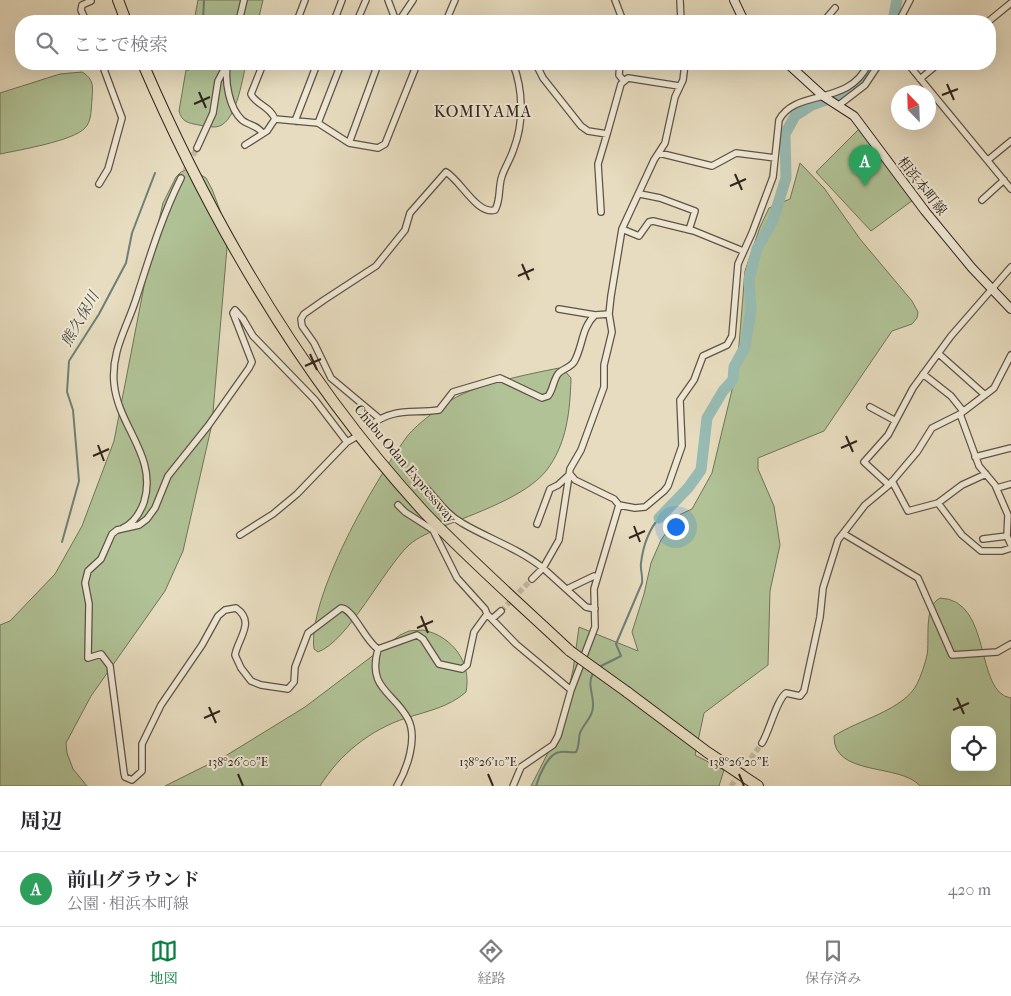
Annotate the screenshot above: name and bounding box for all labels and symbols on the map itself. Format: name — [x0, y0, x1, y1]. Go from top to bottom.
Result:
north arrow — [891, 85, 936, 130]
district label: KOMIYAMA — [434, 102, 532, 121]
pin: A — [849, 145, 881, 186]
street label: 相浜本町線 — [894, 153, 950, 219]
water label: 熊久保川 — [57, 287, 104, 349]
street label: Chubu Odan Expressway — [350, 401, 460, 527]
your location — [663, 514, 689, 540]
text: 138°26'00"E — [208, 755, 268, 769]
text: 138°26'10"E — [459, 755, 517, 769]
text: 138°26'20"E — [709, 755, 769, 769]

